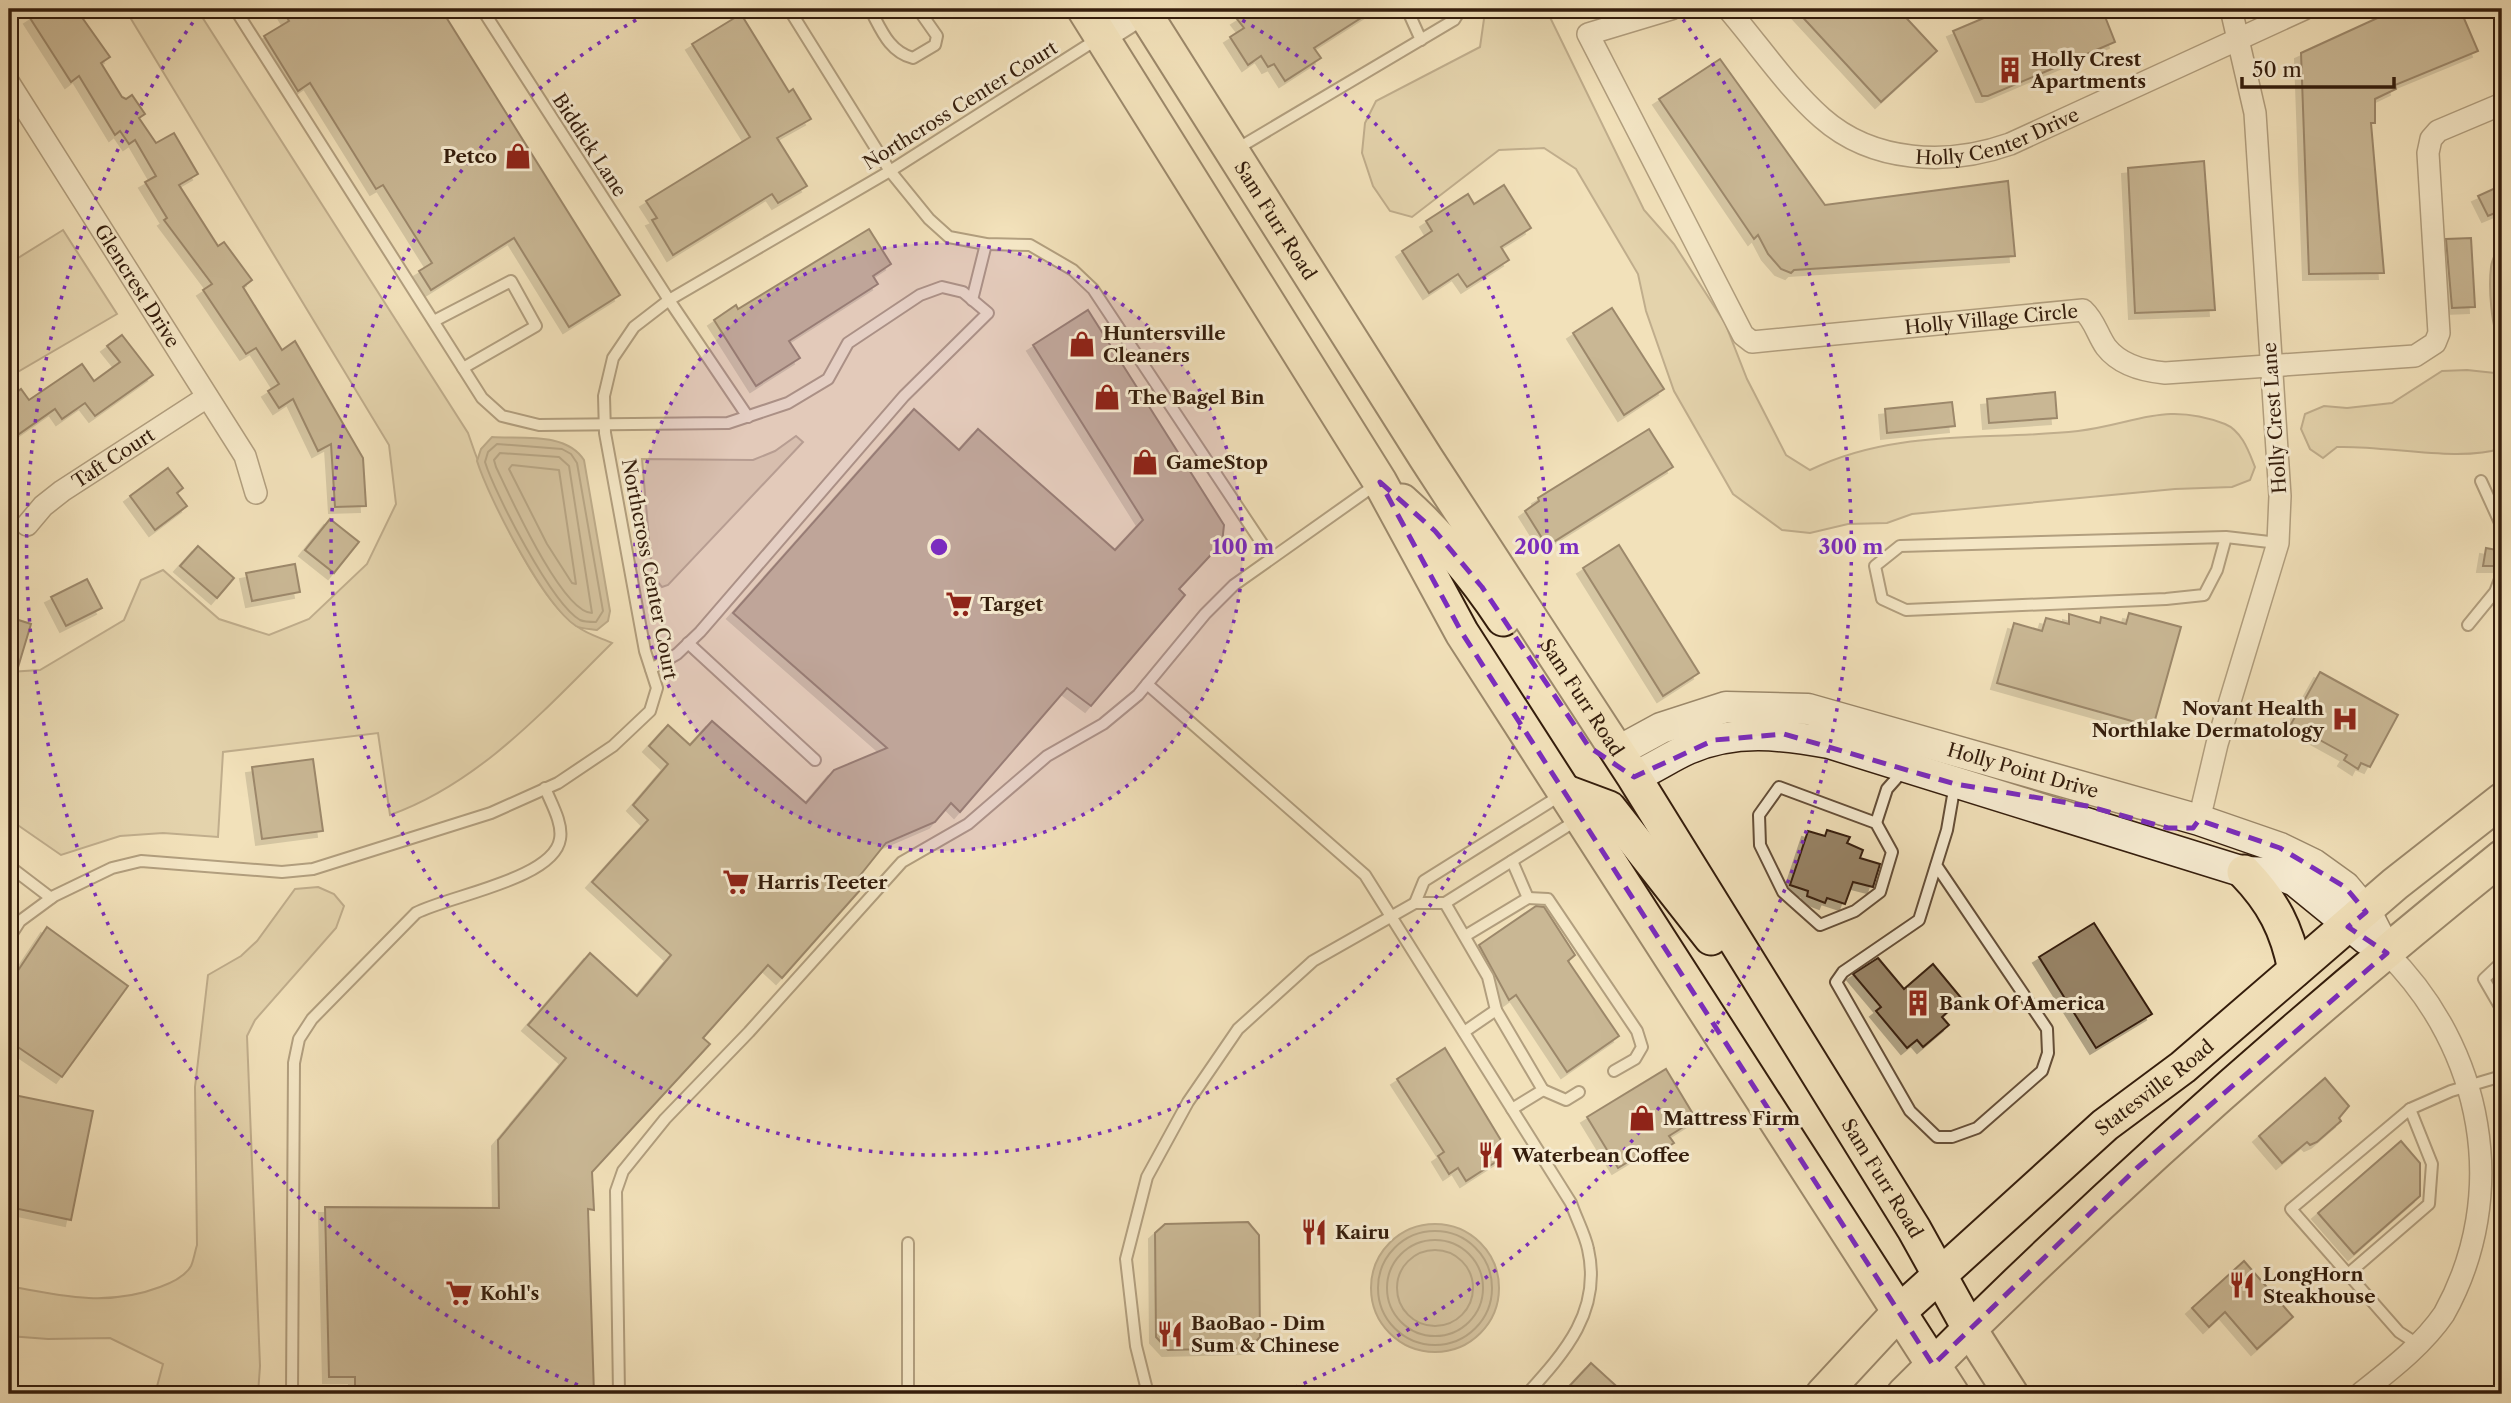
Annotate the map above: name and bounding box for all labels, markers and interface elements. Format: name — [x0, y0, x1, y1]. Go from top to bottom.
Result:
street label: Northcross Center Court — [859, 36, 1062, 175]
scale bar — [2242, 46, 2394, 90]
place label: Holly Crest Apartments — [2030, 48, 2146, 93]
building icon: Holly Crest Apartments — [1995, 55, 2025, 85]
text: 50 m — [2252, 57, 2302, 82]
street label: Biddick Lane — [548, 89, 632, 201]
street label: Holly Center Drive — [1915, 103, 2083, 169]
shop icon: Petco — [503, 141, 533, 171]
place label: Petco — [443, 145, 497, 168]
street label: Sam Furr Road — [1229, 157, 1321, 284]
street label: Glencrest Drive — [89, 220, 184, 352]
street label: Holly Village Circle — [1904, 300, 2079, 339]
place label: Huntersville Cleaners — [1103, 322, 1226, 367]
shop icon: Huntersville Cleaners — [1067, 329, 1097, 359]
street label: Holly Crest Lane — [2258, 342, 2291, 494]
shop icon: The Bagel Bin — [1092, 382, 1122, 412]
place label: The Bagel Bin — [1128, 386, 1264, 409]
street label: Taft Court — [68, 423, 159, 493]
shop icon: GameStop — [1130, 447, 1160, 477]
place label: GameStop — [1166, 451, 1268, 474]
street label: Northcross Center Court — [617, 457, 682, 682]
text: 100 m — [1212, 534, 1274, 559]
text: 200 m — [1514, 534, 1580, 559]
text: 300 m — [1819, 534, 1883, 559]
centre of rings — [927, 535, 951, 559]
supermarket icon: Target — [944, 589, 974, 619]
place label: Target — [980, 593, 1043, 616]
street label: Sam Furr Road — [1535, 634, 1629, 761]
place label: Novant Health Northlake Dermatology — [2092, 697, 2325, 742]
hospital icon: Novant Health Northlake Dermatology — [2330, 704, 2360, 734]
street label: Holly Point Drive — [1945, 738, 2101, 803]
supermarket icon: Harris Teeter — [721, 867, 751, 897]
place label: Harris Teeter — [757, 871, 888, 894]
building icon: Bank Of America — [1903, 988, 1933, 1018]
place label: Bank Of America — [1939, 992, 2106, 1015]
street label: Statesville Road — [2090, 1034, 2219, 1141]
shop icon: Mattress Firm — [1627, 1103, 1657, 1133]
place label: Mattress Firm — [1663, 1107, 1800, 1130]
street label: Sam Furr Road — [1837, 1115, 1928, 1242]
restaurant icon: Waterbean Coffee — [1476, 1140, 1506, 1170]
place label: Waterbean Coffee — [1511, 1144, 1690, 1167]
restaurant icon: Kairu — [1299, 1217, 1329, 1247]
place label: Kairu — [1335, 1221, 1390, 1244]
place label: LongHorn Steakhouse — [2263, 1263, 2376, 1308]
restaurant icon: LongHorn Steakhouse — [2227, 1270, 2257, 1300]
supermarket icon: Kohl's — [444, 1278, 474, 1308]
place label: Kohl's — [480, 1282, 539, 1305]
place label: BaoBao - Dim Sum & Chinese — [1191, 1312, 1339, 1357]
restaurant icon: BaoBao - Dim Sum & Chinese — [1155, 1319, 1185, 1349]

